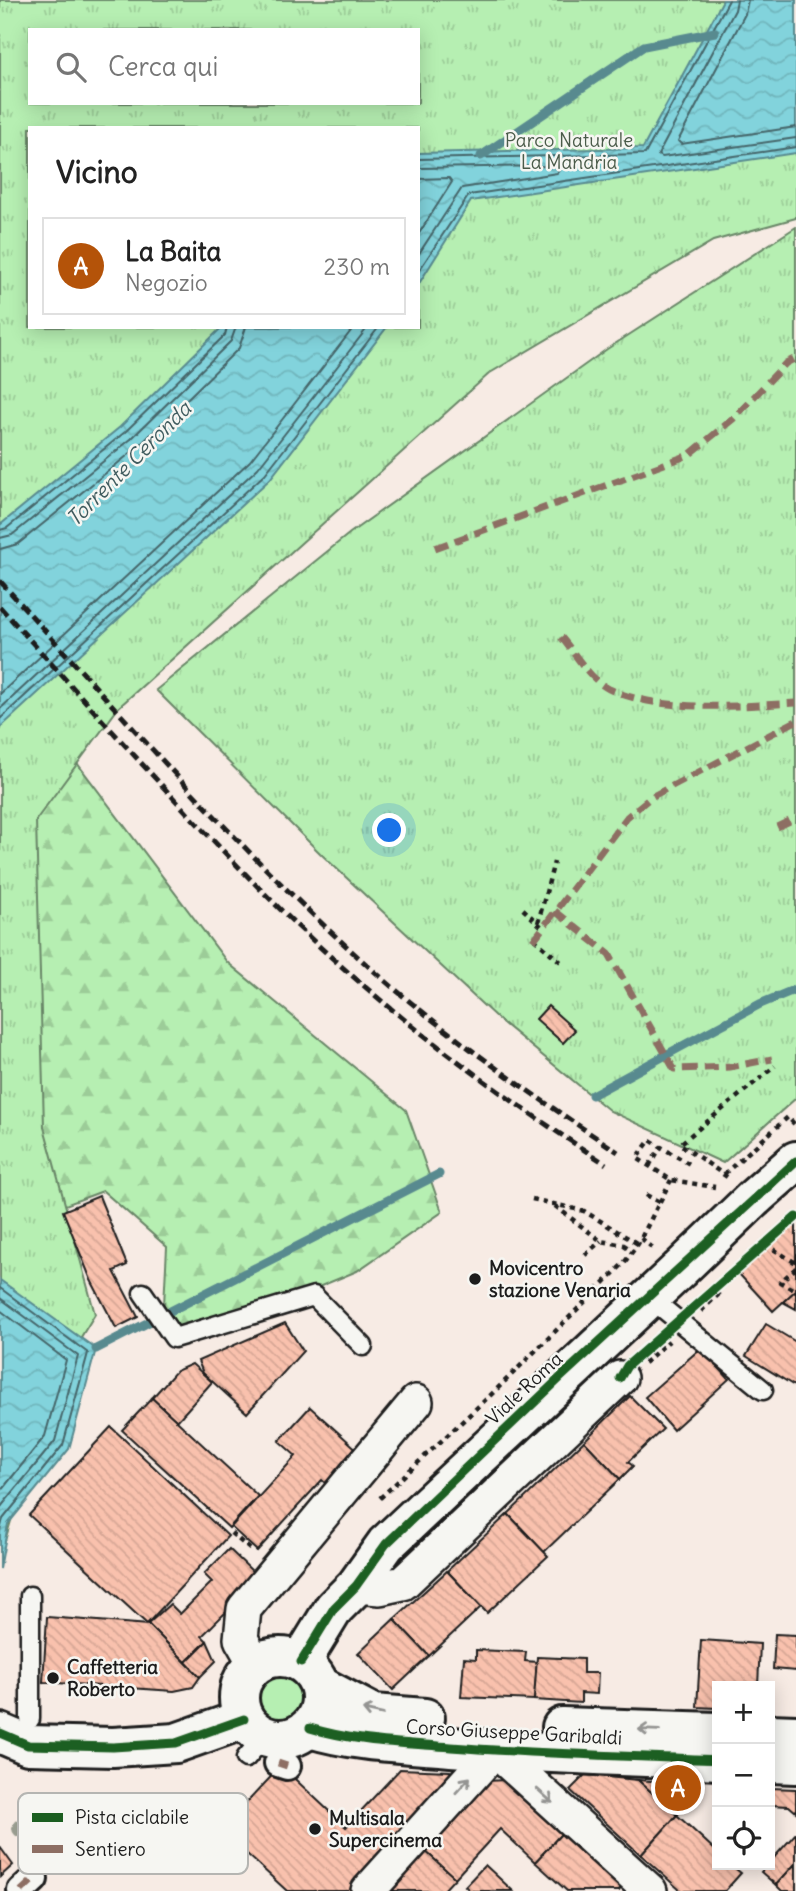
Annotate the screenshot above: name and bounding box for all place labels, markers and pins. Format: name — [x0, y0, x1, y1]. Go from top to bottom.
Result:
place label: Movicentro stazione Venaria — [489, 1256, 631, 1302]
marker: Movicentro stazione Venaria — [467, 1271, 483, 1287]
place label: Caffetteria Roberto — [67, 1655, 158, 1701]
marker: Caffetteria Roberto — [45, 1670, 61, 1686]
pin: A — [655, 1762, 701, 1814]
place label: Multisala Supercinema — [329, 1806, 442, 1852]
marker: Multisala Supercinema — [307, 1821, 323, 1837]

